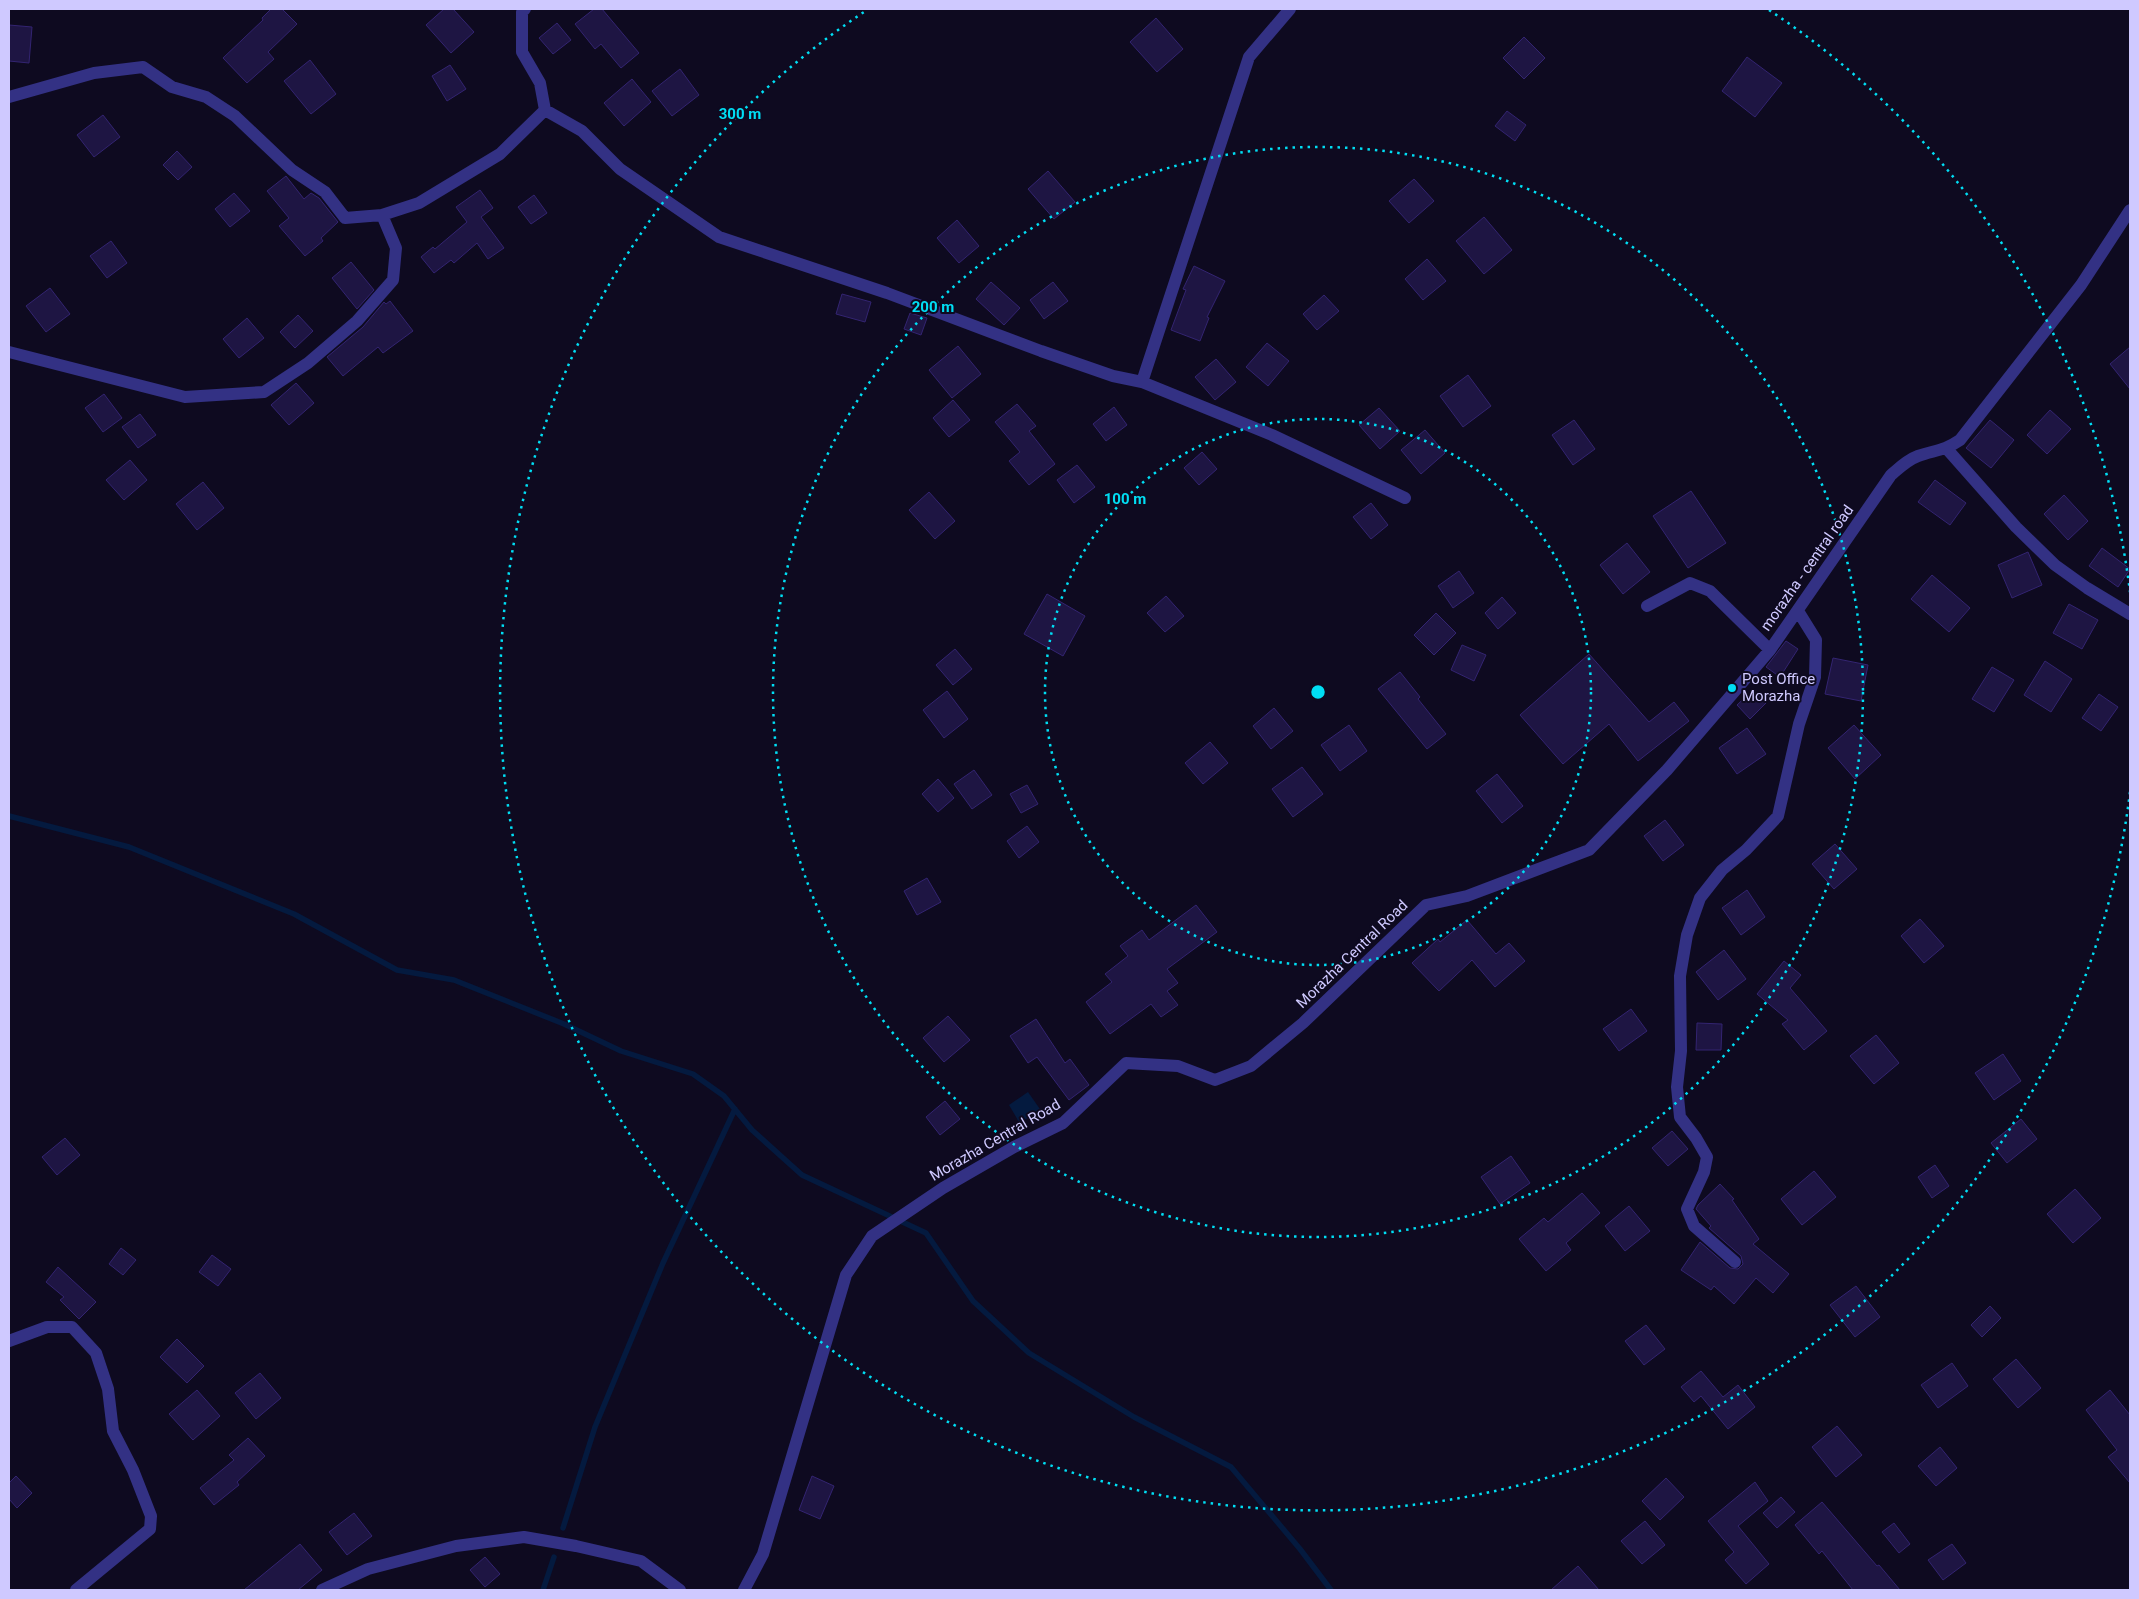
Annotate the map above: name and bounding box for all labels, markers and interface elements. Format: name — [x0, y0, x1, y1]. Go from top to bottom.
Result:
text: 300 m — [719, 105, 761, 123]
text: 200 m — [912, 298, 954, 316]
text: 100 m — [1104, 490, 1146, 508]
street label: morazha - central road — [1757, 502, 1857, 634]
place label: Post Office Morazha — [1742, 670, 1815, 705]
marker: Post Office Morazha — [1726, 682, 1738, 694]
centre of rings — [1309, 683, 1327, 701]
street label: Morazha Central Road — [1293, 896, 1411, 1012]
street label: Morazha Central Road — [926, 1095, 1064, 1185]

